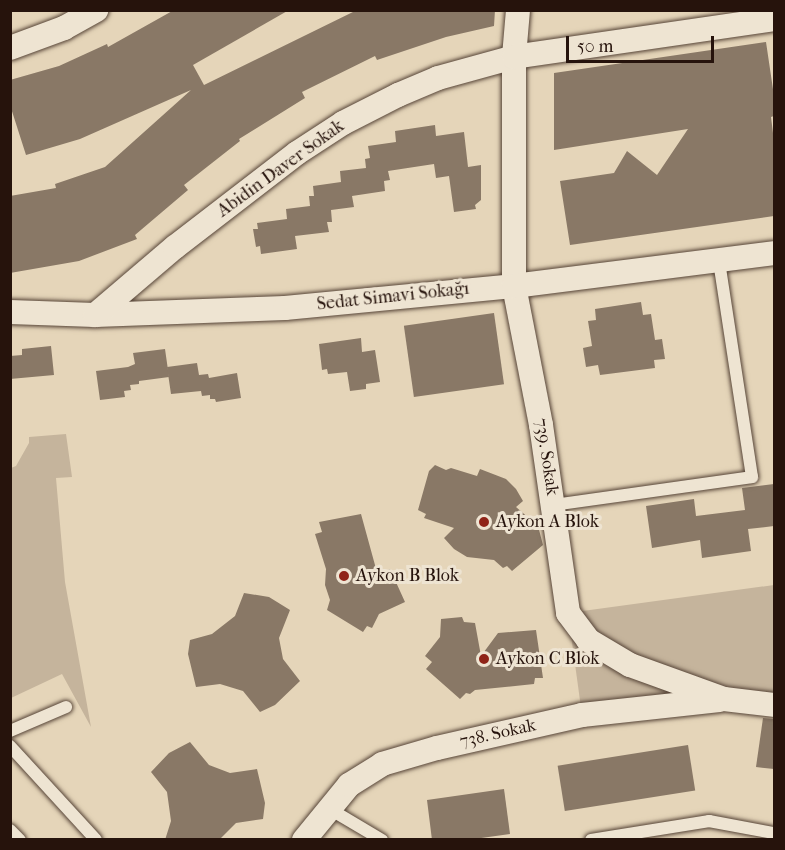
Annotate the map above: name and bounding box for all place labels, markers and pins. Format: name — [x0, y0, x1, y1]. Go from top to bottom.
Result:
place label: Aykon A Blok — [496, 511, 599, 533]
marker: Aykon A Blok — [477, 515, 491, 529]
place label: Aykon B Blok — [356, 565, 459, 587]
marker: Aykon B Blok — [337, 569, 351, 583]
place label: Aykon C Blok — [496, 648, 599, 670]
marker: Aykon C Blok — [477, 652, 491, 666]

